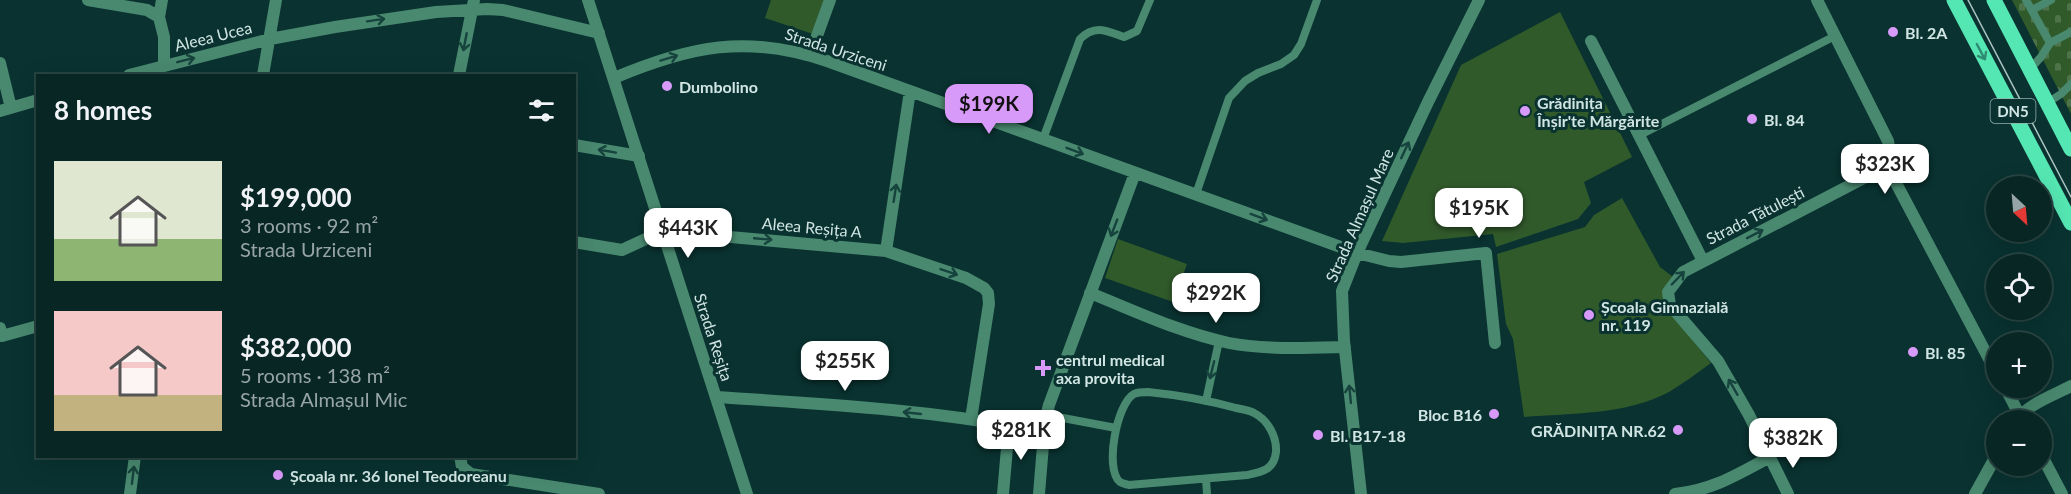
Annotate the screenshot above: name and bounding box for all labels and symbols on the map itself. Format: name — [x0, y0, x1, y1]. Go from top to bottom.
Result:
one-way arrow — [366, 15, 386, 26]
street label: Aleea Ucea — [172, 17, 254, 55]
place label: Bl. 2A — [1905, 23, 1948, 42]
street label: Strada Urziceni — [783, 24, 889, 74]
marker: Bl. 2A — [1886, 25, 1900, 39]
one-way arrow — [459, 33, 471, 52]
one-way arrow — [1976, 42, 1988, 60]
one-way arrow — [659, 52, 678, 63]
one-way arrow — [176, 54, 195, 65]
place label: Dumbolino — [679, 77, 758, 96]
marker: Dumbolino — [660, 79, 674, 93]
pin: $199K — [947, 84, 1031, 135]
place label: Grădinița Înșir'te Mărgărite — [1536, 93, 1660, 130]
road number: DN5 — [1990, 99, 2036, 123]
marker: Grădinița Înșir'te Mărgărite — [1518, 104, 1532, 118]
place label: Bl. 84 — [1764, 110, 1805, 129]
marker: Bl. 84 — [1745, 112, 1759, 126]
one-way arrow — [1400, 142, 1412, 160]
pin: $323K — [1843, 144, 1927, 195]
one-way arrow — [597, 145, 617, 156]
street label: Strada Almașul Mare — [1321, 145, 1397, 285]
one-way arrow — [1066, 146, 1084, 157]
north arrow — [1986, 176, 2052, 242]
street label: Strada Tătulești — [1703, 182, 1807, 248]
one-way arrow — [889, 184, 900, 204]
pin: $195K — [1437, 188, 1521, 239]
pin: $443K — [646, 208, 730, 259]
street label: Aleea Reșița A — [761, 213, 863, 241]
one-way arrow — [1249, 213, 1268, 224]
one-way arrow — [1108, 218, 1119, 236]
one-way arrow — [1746, 228, 1763, 240]
one-way arrow — [753, 234, 773, 245]
one-way arrow — [939, 267, 958, 278]
one-way arrow — [1671, 271, 1685, 286]
pin: $292K — [1174, 273, 1258, 324]
street label: Strada Reșița — [691, 291, 737, 383]
place label: Școala Gimnazială nr. 119 — [1601, 297, 1728, 334]
marker: Școala Gimnazială nr. 119 — [1582, 308, 1596, 322]
pin: $255K — [803, 341, 887, 392]
place label: Bl. 85 — [1925, 343, 1966, 362]
marker: Bl. 85 — [1906, 345, 1920, 359]
place label: centrul medical axa provita — [1056, 350, 1165, 387]
marker: centrul medical axa provita — [1034, 359, 1052, 377]
one-way arrow — [1206, 361, 1218, 380]
one-way arrow — [1727, 379, 1739, 396]
one-way arrow — [1344, 385, 1355, 405]
place label: Bloc B16 — [1418, 405, 1482, 424]
one-way arrow — [903, 407, 923, 418]
marker: Bloc B16 — [1487, 407, 1501, 421]
pin: $281K — [979, 410, 1063, 461]
pin: $382K — [1751, 418, 1835, 469]
place label: GRĂDINIȚA NR.62 — [1531, 421, 1666, 440]
marker: GRĂDINIȚA NR.62 — [1671, 423, 1685, 437]
place label: Bl. B17-18 — [1330, 426, 1406, 445]
marker: Bl. B17-18 — [1311, 428, 1325, 442]
one-way arrow — [127, 466, 138, 485]
place label: Școala nr. 36 Ionel Teodoreanu — [290, 466, 507, 485]
marker: Școala nr. 36 Ionel Teodoreanu — [271, 468, 285, 482]

